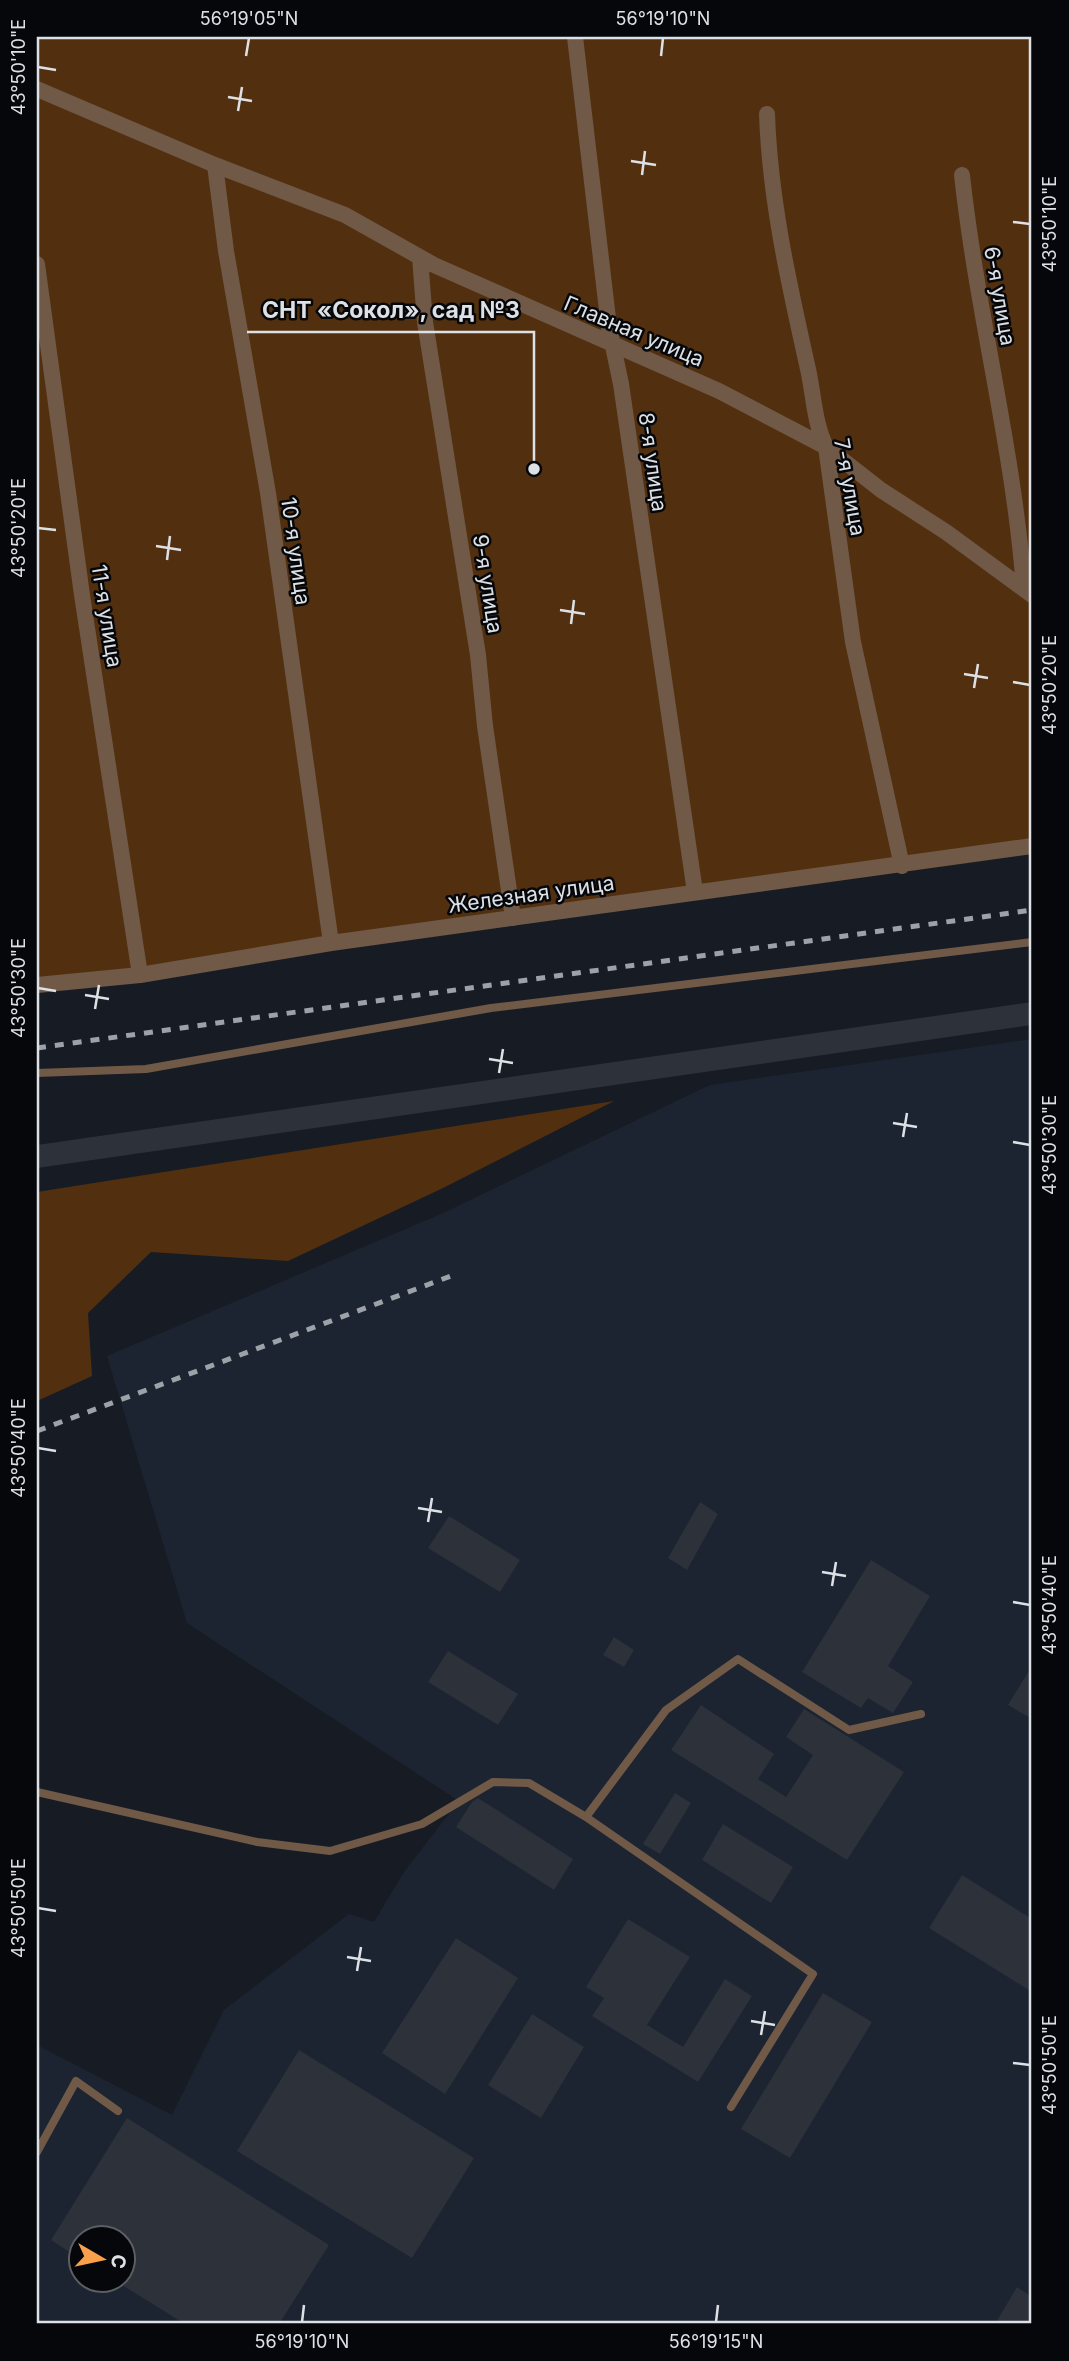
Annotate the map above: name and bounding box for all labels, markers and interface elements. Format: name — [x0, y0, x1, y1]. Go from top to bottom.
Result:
text: 56°19'05"N — [200, 8, 298, 29]
text: 56°19'10"N — [616, 8, 710, 29]
text: 43°50'10"E — [8, 19, 29, 115]
text: 43°50'10"E — [1039, 176, 1060, 272]
street label: 6-я улица — [979, 245, 1021, 347]
callout: СНТ «Сокол», сад №3 — [247, 288, 534, 332]
street label: Главная улица — [560, 290, 708, 372]
text: СНТ «Сокол», сад №3 — [262, 296, 520, 324]
street label: 8-я улица — [634, 411, 672, 513]
street label: 7-я улица — [829, 436, 871, 538]
text: 43°50'20"E — [8, 478, 29, 578]
street label: 10-я улица — [276, 495, 316, 607]
street label: 9-я улица — [468, 533, 508, 635]
street label: 11-я улица — [87, 563, 127, 669]
text: 43°50'20"E — [1039, 635, 1060, 735]
street label: Железная улица — [446, 870, 616, 918]
text: 43°50'30"E — [8, 938, 29, 1038]
text: 43°50'30"E — [1039, 1095, 1060, 1195]
text: 43°50'40"E — [8, 1398, 29, 1498]
text: 43°50'40"E — [1039, 1555, 1060, 1655]
text: 43°50'50"E — [8, 1858, 29, 1958]
text: 43°50'50"E — [1039, 2015, 1060, 2115]
north arrow — [66, 2224, 136, 2294]
text: С — [106, 2253, 131, 2270]
text: 56°19'10"N — [255, 2331, 349, 2352]
text: 56°19'15"N — [669, 2331, 763, 2352]

